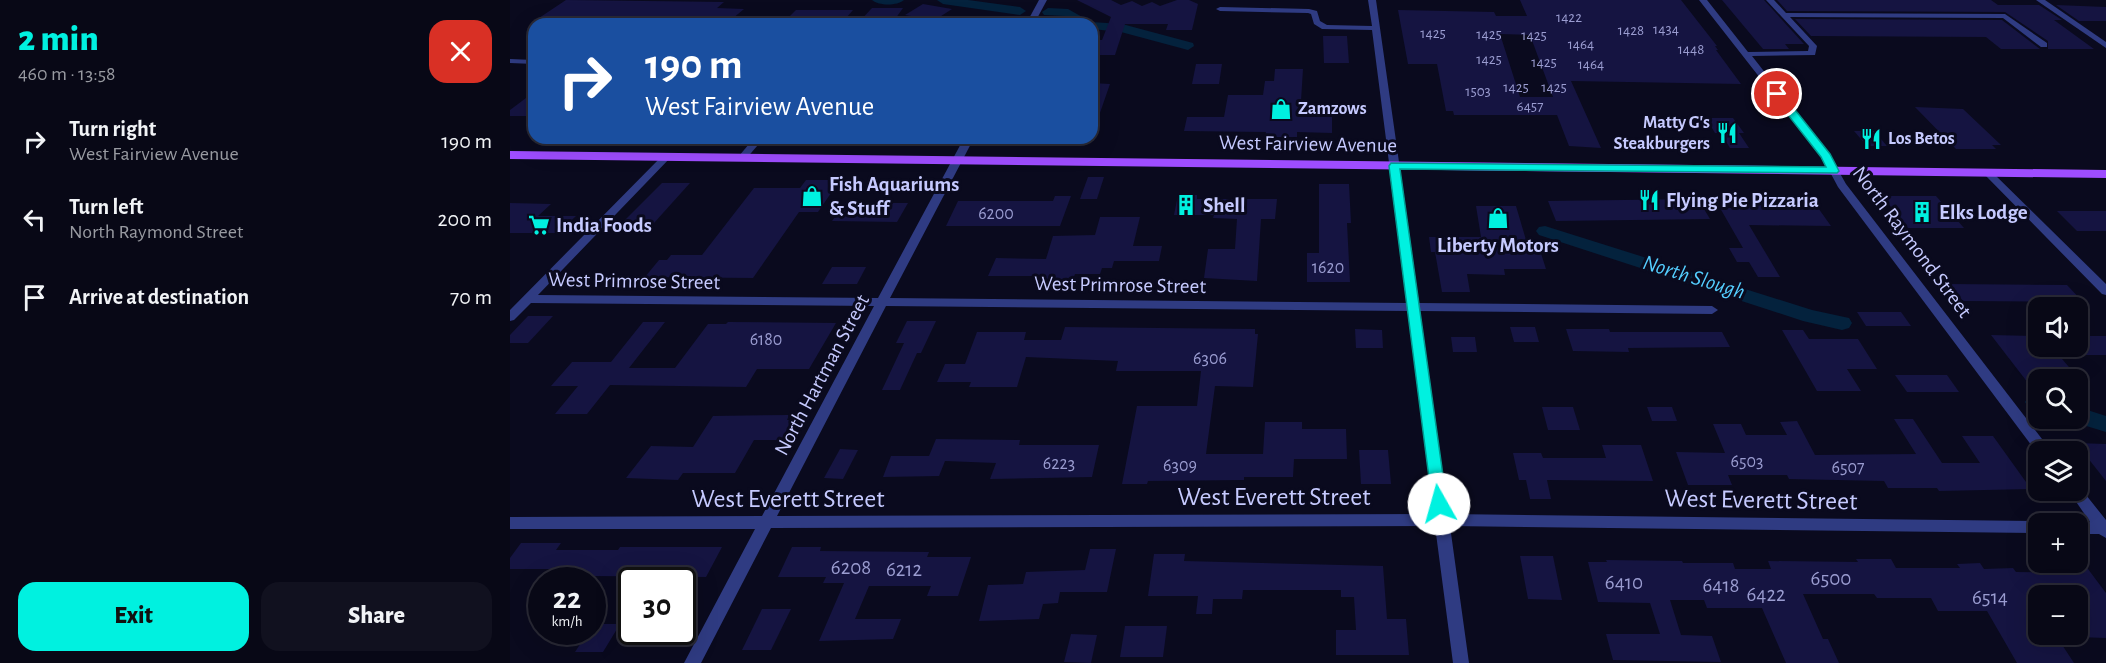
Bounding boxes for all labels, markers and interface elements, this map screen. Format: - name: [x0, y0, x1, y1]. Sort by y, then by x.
- house number: 1422: [1556, 10, 1582, 25]
- button: close: [429, 20, 492, 83]
- text: 2 min: [18, 21, 99, 57]
- house number: 1434: [1653, 22, 1679, 37]
- house number: 1428: [1618, 23, 1644, 38]
- house number: 1425: [1420, 26, 1446, 41]
- house number: 1425: [1476, 27, 1502, 42]
- house number: 1425: [1521, 28, 1547, 43]
- house number: 1464: [1568, 37, 1594, 52]
- icon: right: [546, 42, 624, 120]
- house number: 1448: [1678, 42, 1704, 57]
- text: 190 m: [645, 44, 743, 86]
- house number: 1425: [1476, 52, 1502, 67]
- house number: 1425: [1531, 55, 1557, 70]
- house number: 1464: [1578, 57, 1604, 72]
- text: 460 m · 13:58: [18, 64, 116, 84]
- pin: [1751, 68, 1802, 119]
- icon: arrive: [1760, 77, 1793, 110]
- house number: 1425: [1503, 80, 1529, 95]
- house number: 1425: [1541, 80, 1567, 95]
- house number: 1503: [1465, 84, 1491, 99]
- text: West Fairview Avenue: [645, 93, 874, 120]
- shop icon: Zamzows: [1269, 97, 1293, 121]
- house number: 6457: [1517, 99, 1543, 114]
- place label: Zamzows: [1298, 100, 1367, 118]
- place label: Matty G's Steakburgers: [1614, 114, 1710, 153]
- text: Turn right: [69, 118, 156, 140]
- restaurant icon: Matty G's Steakburgers: [1715, 121, 1739, 145]
- icon: right: [18, 125, 51, 158]
- restaurant icon: Los Betos: [1859, 127, 1883, 151]
- text: 190 m: [441, 130, 492, 152]
- place label: Los Betos: [1888, 130, 1955, 148]
- street label: West Fairview Avenue: [1219, 132, 1397, 156]
- text: West Fairview Avenue: [69, 144, 239, 164]
- street label: North Raymond Street: [1849, 163, 1976, 322]
- place label: Fish Aquariums & Stuff: [829, 174, 959, 219]
- shop icon: Fish Aquariums & Stuff: [800, 184, 824, 208]
- restaurant icon: Flying Pie Pizzaria: [1637, 188, 1661, 212]
- place label: Flying Pie Pizzaria: [1666, 190, 1819, 211]
- building icon: Shell: [1174, 193, 1198, 217]
- place label: Shell: [1203, 195, 1245, 216]
- text: Turn left: [69, 196, 143, 218]
- building icon: Elks Lodge: [1910, 200, 1934, 224]
- place label: Elks Lodge: [1939, 202, 2028, 223]
- icon: left: [18, 203, 51, 236]
- house number: 6200: [978, 205, 1014, 223]
- shop icon: Liberty Motors: [1486, 206, 1510, 230]
- text: 200 m: [438, 208, 492, 230]
- supermarket icon: India Foods: [527, 213, 551, 237]
- place label: India Foods: [556, 215, 652, 236]
- text: North Raymond Street: [69, 222, 243, 242]
- place label: Liberty Motors: [1437, 235, 1559, 256]
- water label: North Slough: [1640, 251, 1748, 303]
- house number: 1620: [1312, 259, 1344, 277]
- street label: West Primrose Street: [548, 269, 720, 293]
- street label: West Primrose Street: [1034, 273, 1206, 297]
- icon: arrive: [18, 281, 51, 314]
- text: Arrive at destination: [69, 286, 249, 308]
- text: 70 m: [450, 286, 492, 308]
- street label: North Hartman Street: [771, 291, 873, 459]
- map controls: [2028, 297, 2088, 645]
- button: sound: [2028, 297, 2088, 357]
- house number: 6180: [750, 331, 782, 349]
- house number: 6306: [1193, 350, 1227, 368]
- button: search: [2028, 369, 2088, 429]
- button: layers: [2028, 441, 2088, 501]
- house number: 6503: [1731, 453, 1763, 471]
- house number: 6223: [1043, 455, 1075, 473]
- house number: 6309: [1163, 457, 1197, 475]
- house number: 6507: [1832, 459, 1865, 477]
- position arrow: [1407, 472, 1471, 536]
- street label: West Everett Street: [1177, 484, 1371, 510]
- street label: West Everett Street: [1664, 485, 1858, 515]
- street label: West Everett Street: [691, 486, 885, 512]
- button: +: [2028, 513, 2088, 573]
- house number: 6208: [831, 557, 871, 578]
- house number: 6212: [886, 559, 922, 580]
- speed limit sign: 30: [618, 567, 696, 645]
- house number: 6500: [1811, 568, 1851, 589]
- house number: 6410: [1605, 572, 1643, 593]
- house number: 6418: [1702, 575, 1740, 596]
- button: Exit: [18, 582, 249, 651]
- button: Share: [261, 582, 492, 651]
- text: 22: [553, 584, 581, 614]
- house number: 6422: [1746, 584, 1786, 605]
- button: −: [2028, 585, 2088, 645]
- house number: 6514: [1972, 587, 2008, 608]
- text: km/h: [552, 614, 582, 629]

